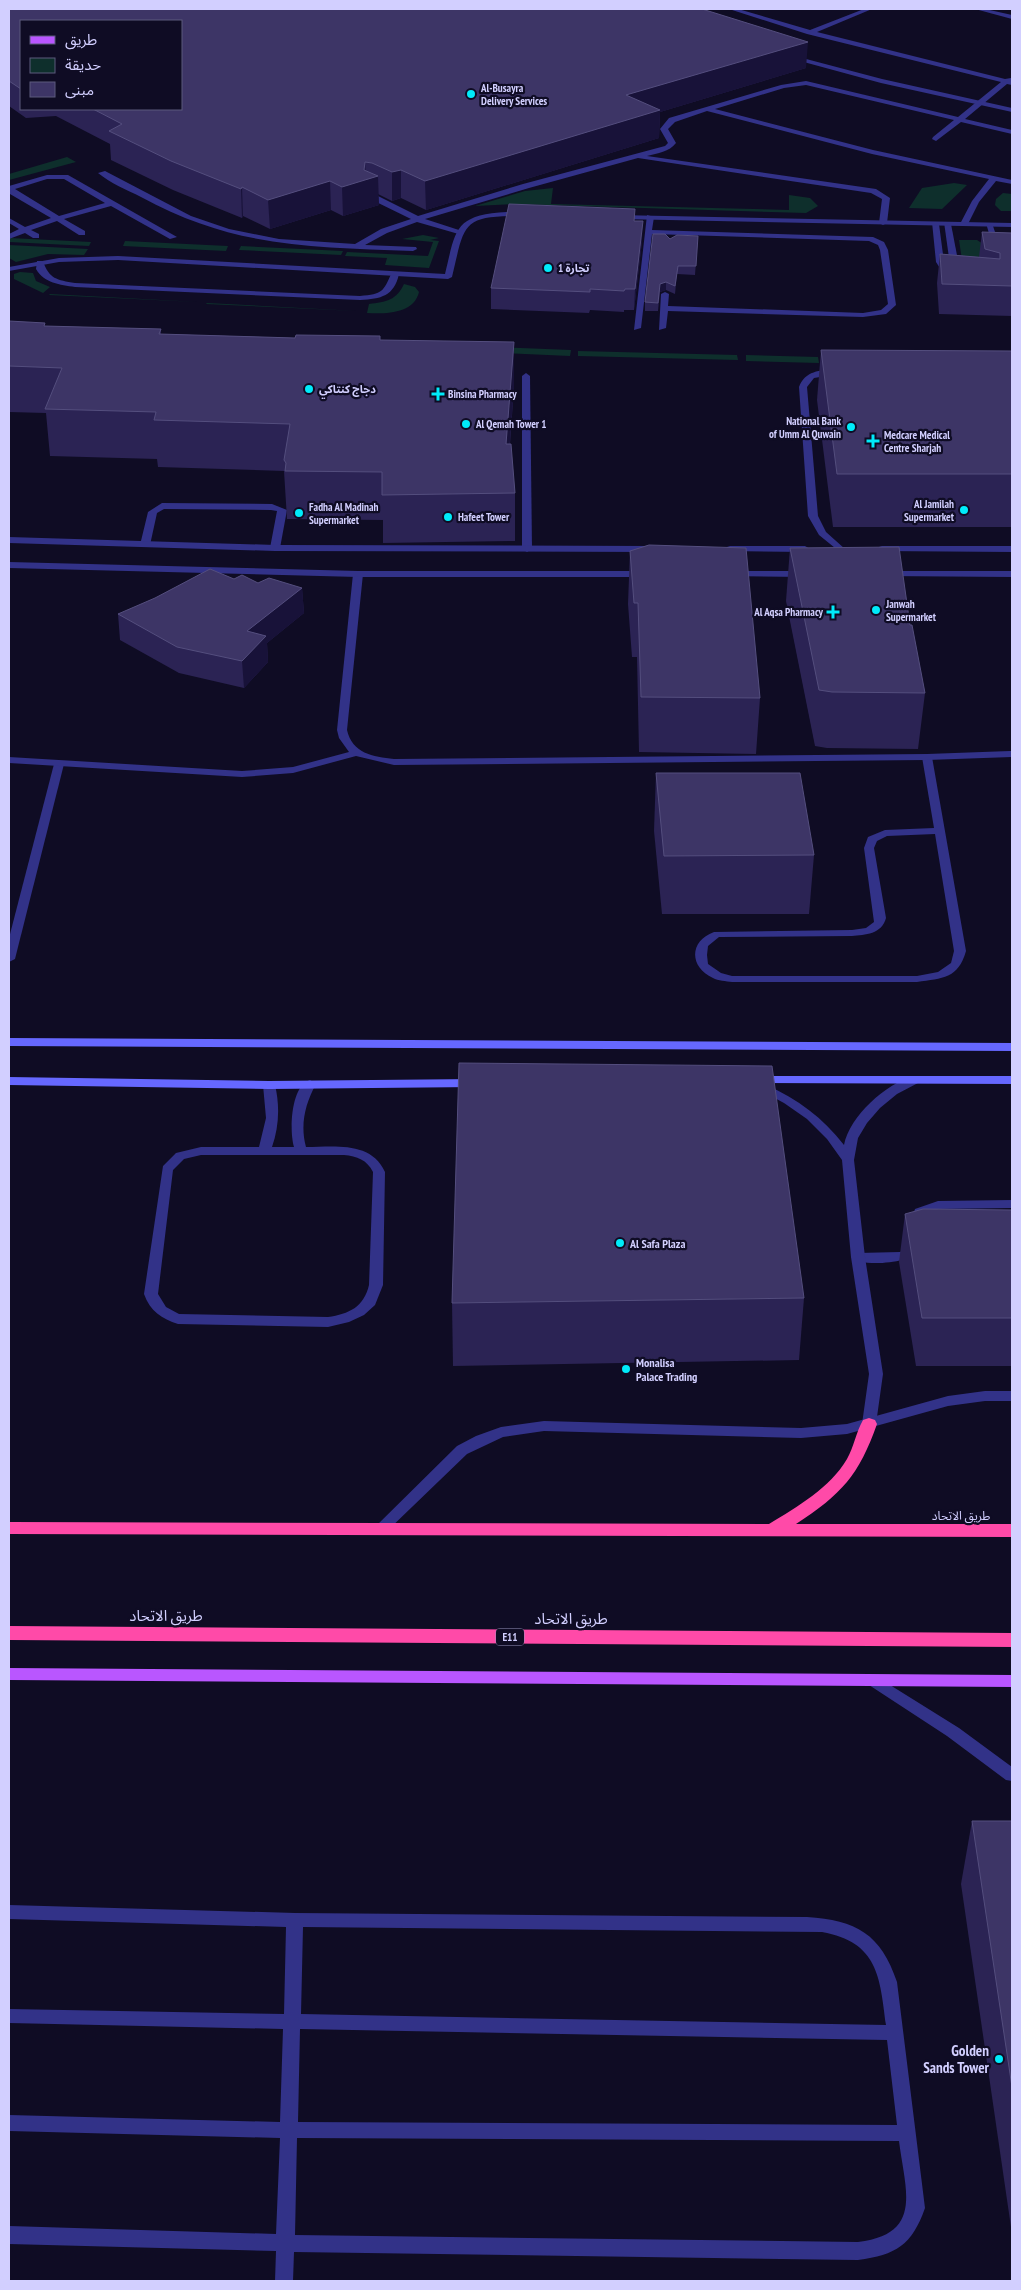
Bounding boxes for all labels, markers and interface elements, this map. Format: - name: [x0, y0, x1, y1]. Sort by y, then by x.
- legend: [20, 20, 182, 110]
- text: طريق: [65, 30, 97, 50]
- text: حديقة: [65, 55, 101, 74]
- text: مبنى: [65, 80, 94, 99]
- place label: Al-Busayra Delivery Services: [480, 81, 547, 108]
- marker: Al-Busayra Delivery Services: [465, 88, 477, 100]
- place label: تجارة 1: [558, 261, 589, 275]
- marker: تجارة 1: [542, 262, 554, 274]
- place label: دجاج كنتاكي: [319, 382, 376, 399]
- marker: دجاج كنتاكي: [303, 383, 315, 395]
- place label: Binsina Pharmacy: [448, 387, 517, 401]
- marker: Binsina Pharmacy: [432, 388, 444, 400]
- place label: National Bank of Umm Al Quwain: [769, 414, 841, 441]
- place label: Al Qemah Tower 1: [475, 417, 547, 431]
- marker: Al Qemah Tower 1: [460, 418, 472, 430]
- marker: National Bank of Umm Al Quwain: [845, 421, 857, 433]
- place label: Medcare Medical Centre Sharjah: [884, 428, 950, 455]
- marker: Medcare Medical Centre Sharjah: [866, 434, 880, 448]
- place label: Al Jamilah Supermarket: [904, 497, 955, 524]
- place label: Fadha Al Madinah Supermarket: [309, 500, 379, 527]
- marker: Al Jamilah Supermarket: [958, 504, 970, 516]
- marker: Fadha Al Madinah Supermarket: [293, 507, 305, 519]
- place label: Hafeet Tower: [458, 510, 510, 524]
- marker: Hafeet Tower: [442, 511, 454, 523]
- place label: Janwah Supermarket: [885, 597, 937, 624]
- marker: Janwah Supermarket: [870, 604, 882, 616]
- place label: Al Aqsa Pharmacy: [753, 605, 824, 619]
- marker: Al Aqsa Pharmacy: [827, 606, 839, 618]
- place label: Al Safa Plaza: [629, 1236, 685, 1251]
- marker: Al Safa Plaza: [614, 1237, 626, 1249]
- place label: Monalisa Palace Trading: [636, 1355, 697, 1384]
- marker: Monalisa Palace Trading: [620, 1363, 632, 1375]
- street label: طريق الاتحاد: [932, 1508, 990, 1524]
- street label: طريق الاتحاد: [129, 1606, 203, 1626]
- street label: طريق الاتحاد: [534, 1609, 608, 1629]
- road number: E11: [496, 1628, 524, 1645]
- place label: Golden Sands Tower: [923, 2041, 990, 2077]
- marker: Golden Sands Tower: [993, 2053, 1005, 2065]

